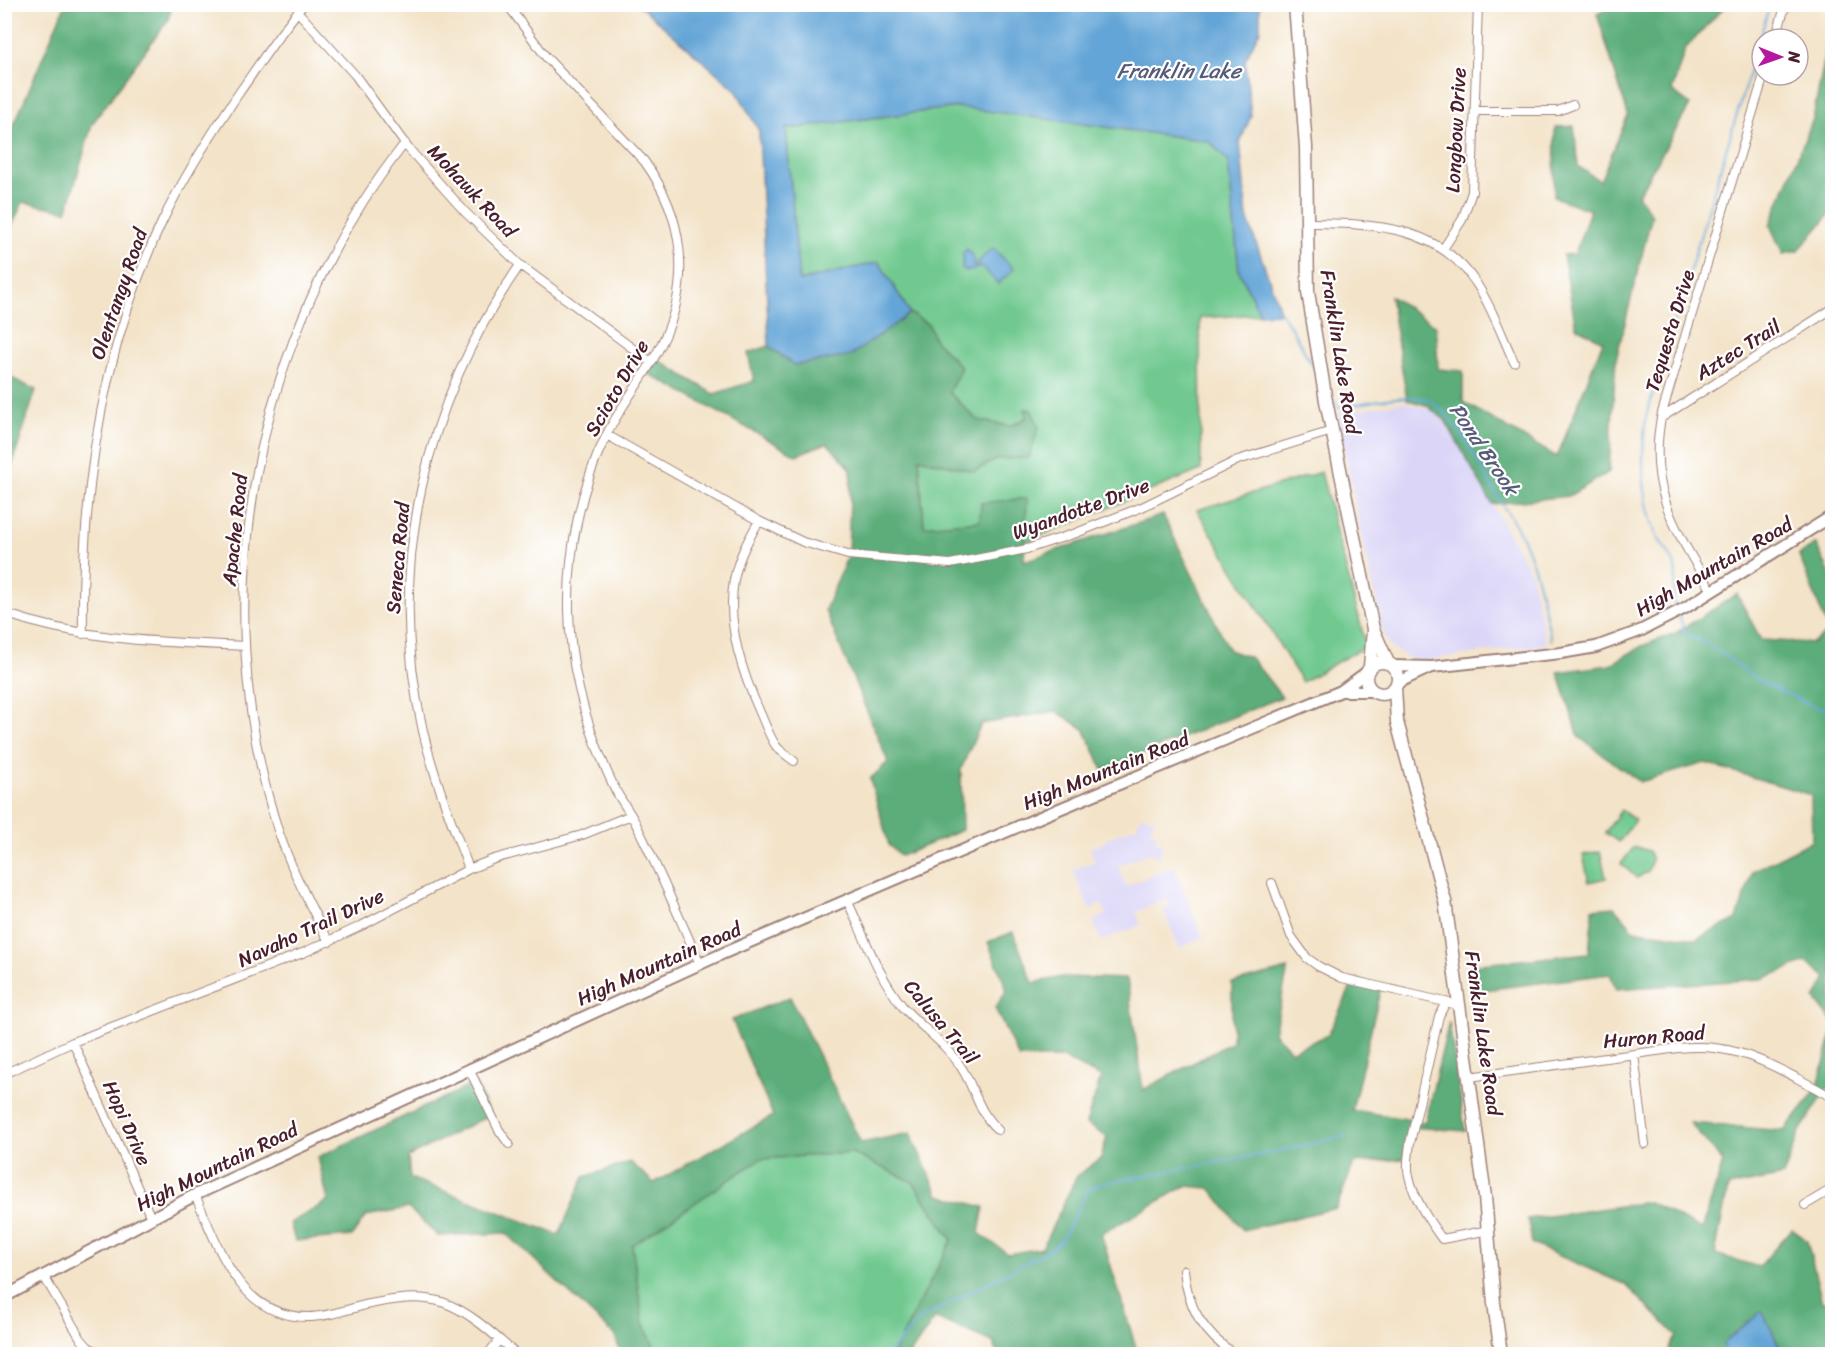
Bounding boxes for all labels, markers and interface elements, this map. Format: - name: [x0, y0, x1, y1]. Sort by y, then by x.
- north arrow: [1750, 27, 1810, 87]
- text: N: [1780, 50, 1809, 64]
- water label: Franklin Lake: [1117, 52, 1243, 90]
- street label: Longbow Drive: [1435, 66, 1477, 194]
- street label: Mohawk Road: [419, 135, 526, 248]
- street label: Olentangy Road: [80, 222, 158, 364]
- street label: Tequesta Drive: [1635, 265, 1705, 397]
- street label: Franklin Lake Road: [1310, 267, 1370, 438]
- street label: Aztec Trail: [1687, 309, 1789, 391]
- street label: Scioto Drive: [575, 333, 659, 443]
- water label: Pond Brook: [1439, 395, 1531, 506]
- street label: Wyandotte Drive: [1007, 468, 1155, 550]
- street label: Apache Road: [212, 471, 258, 589]
- street label: Seneca Road: [376, 499, 420, 615]
- street label: High Mountain Road: [1629, 507, 1801, 626]
- street label: High Mountain Road: [1017, 721, 1196, 820]
- street label: Navaho Trail Drive: [232, 879, 390, 977]
- street label: High Mountain Road: [571, 911, 748, 1016]
- street label: Franklin Lake Road: [1454, 948, 1512, 1119]
- street label: Calusa Trail: [895, 971, 988, 1074]
- street label: Huron Road: [1602, 1015, 1708, 1059]
- street label: Hopi Drive: [93, 1074, 161, 1172]
- street label: High Mountain Road: [130, 1112, 306, 1222]

